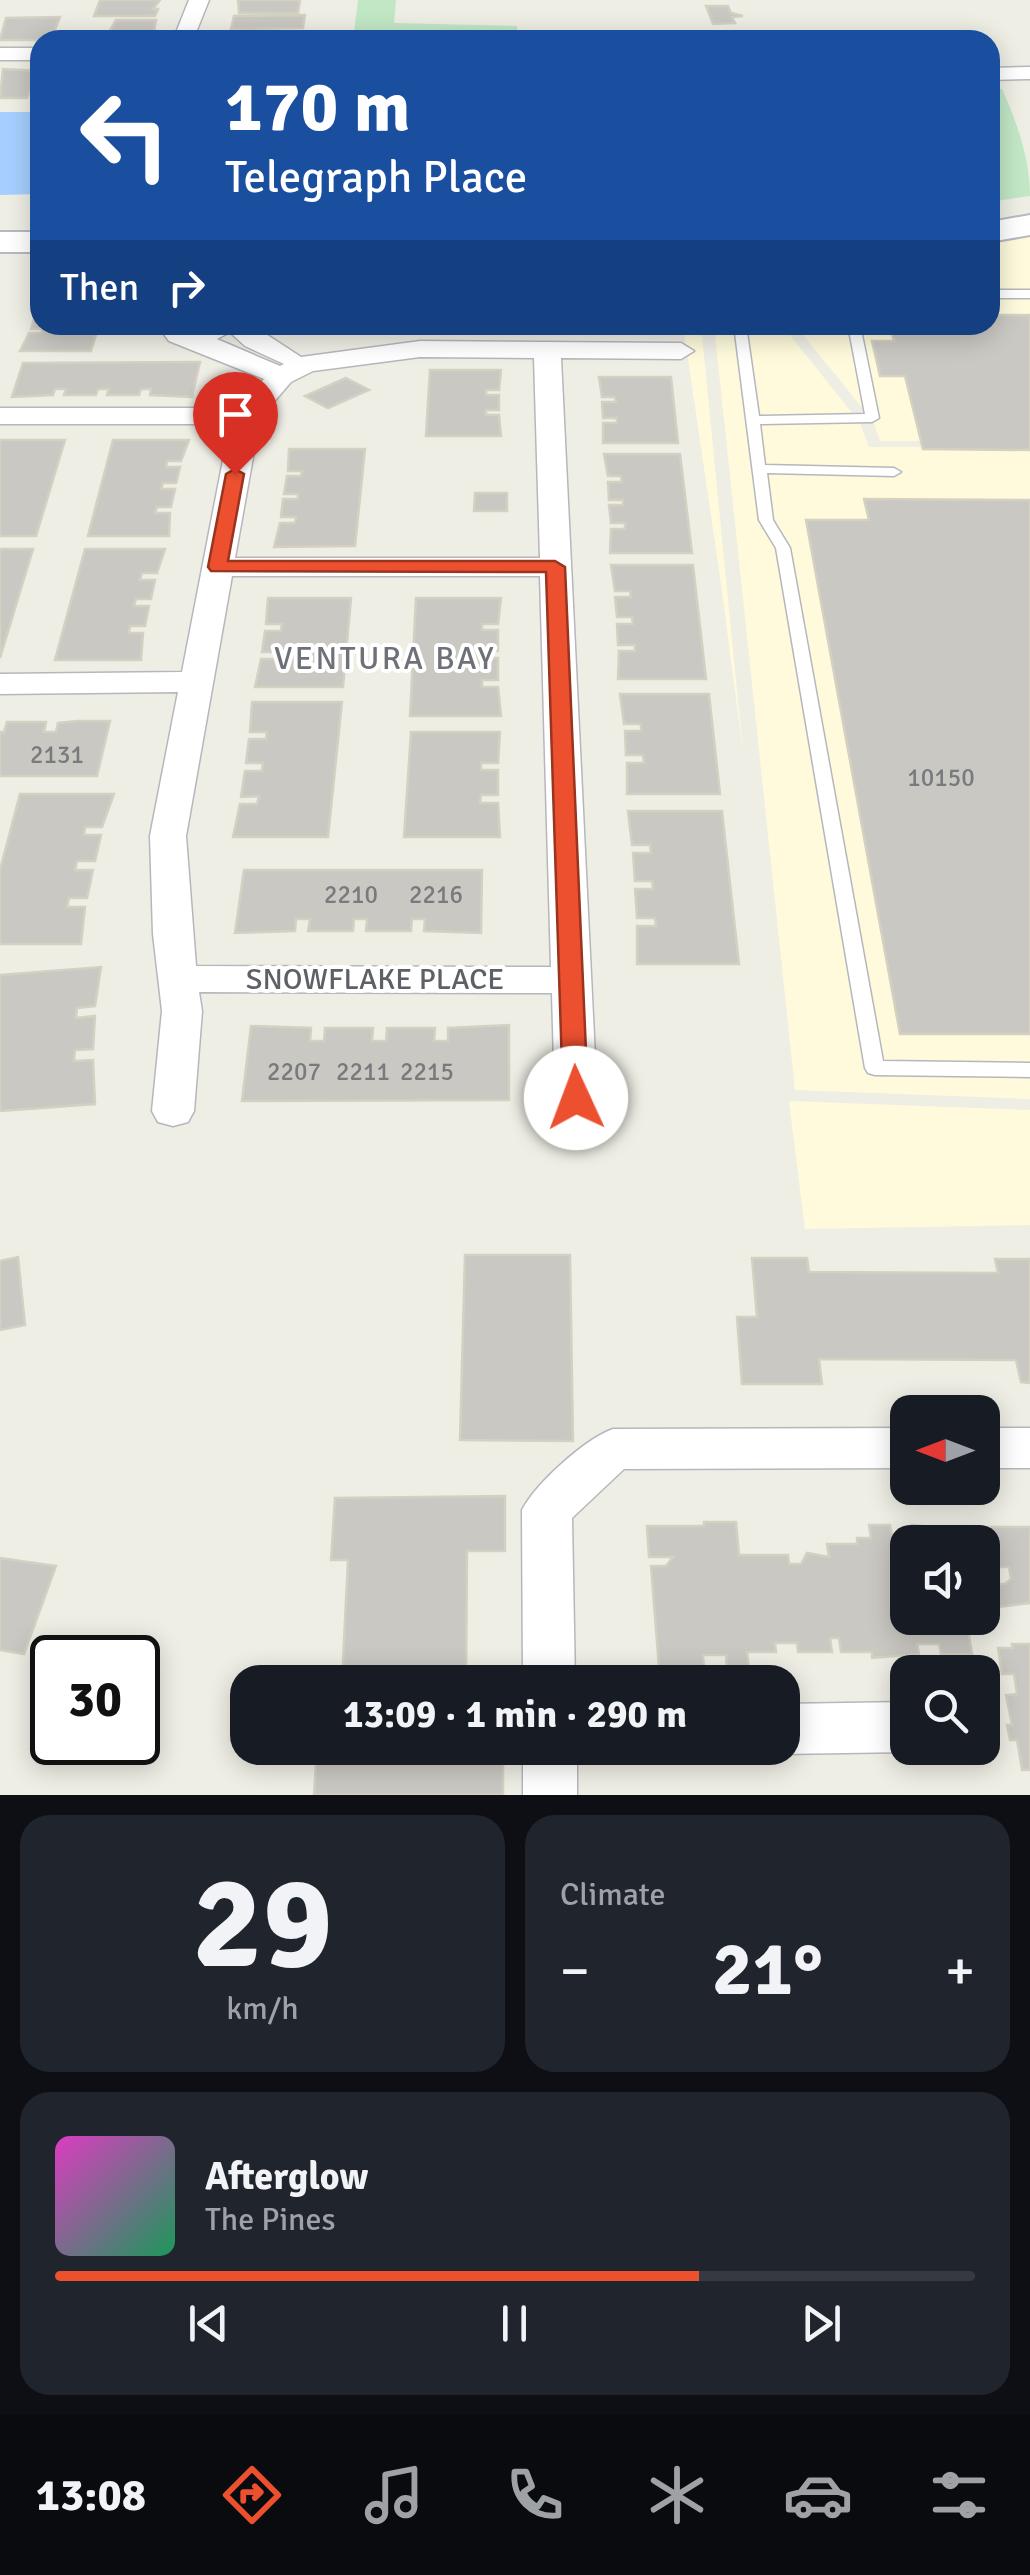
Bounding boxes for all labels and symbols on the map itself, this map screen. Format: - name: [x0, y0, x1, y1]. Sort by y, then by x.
- pin: [193, 372, 278, 475]
- district label: VENTURA BAY: [274, 639, 496, 678]
- house number: 2131: [30, 739, 84, 770]
- house number: 10150: [907, 762, 975, 793]
- house number: 2210: [324, 879, 378, 910]
- house number: 2216: [409, 879, 463, 910]
- street label: SNOWFLAKE PLACE: [246, 961, 504, 998]
- position arrow: [524, 1046, 628, 1150]
- house number: 2207: [267, 1056, 321, 1087]
- house number: 2211: [336, 1056, 390, 1087]
- house number: 2215: [400, 1056, 454, 1087]
- north arrow: [890, 1395, 1000, 1505]
- speed limit sign: 30: [30, 1635, 160, 1765]

